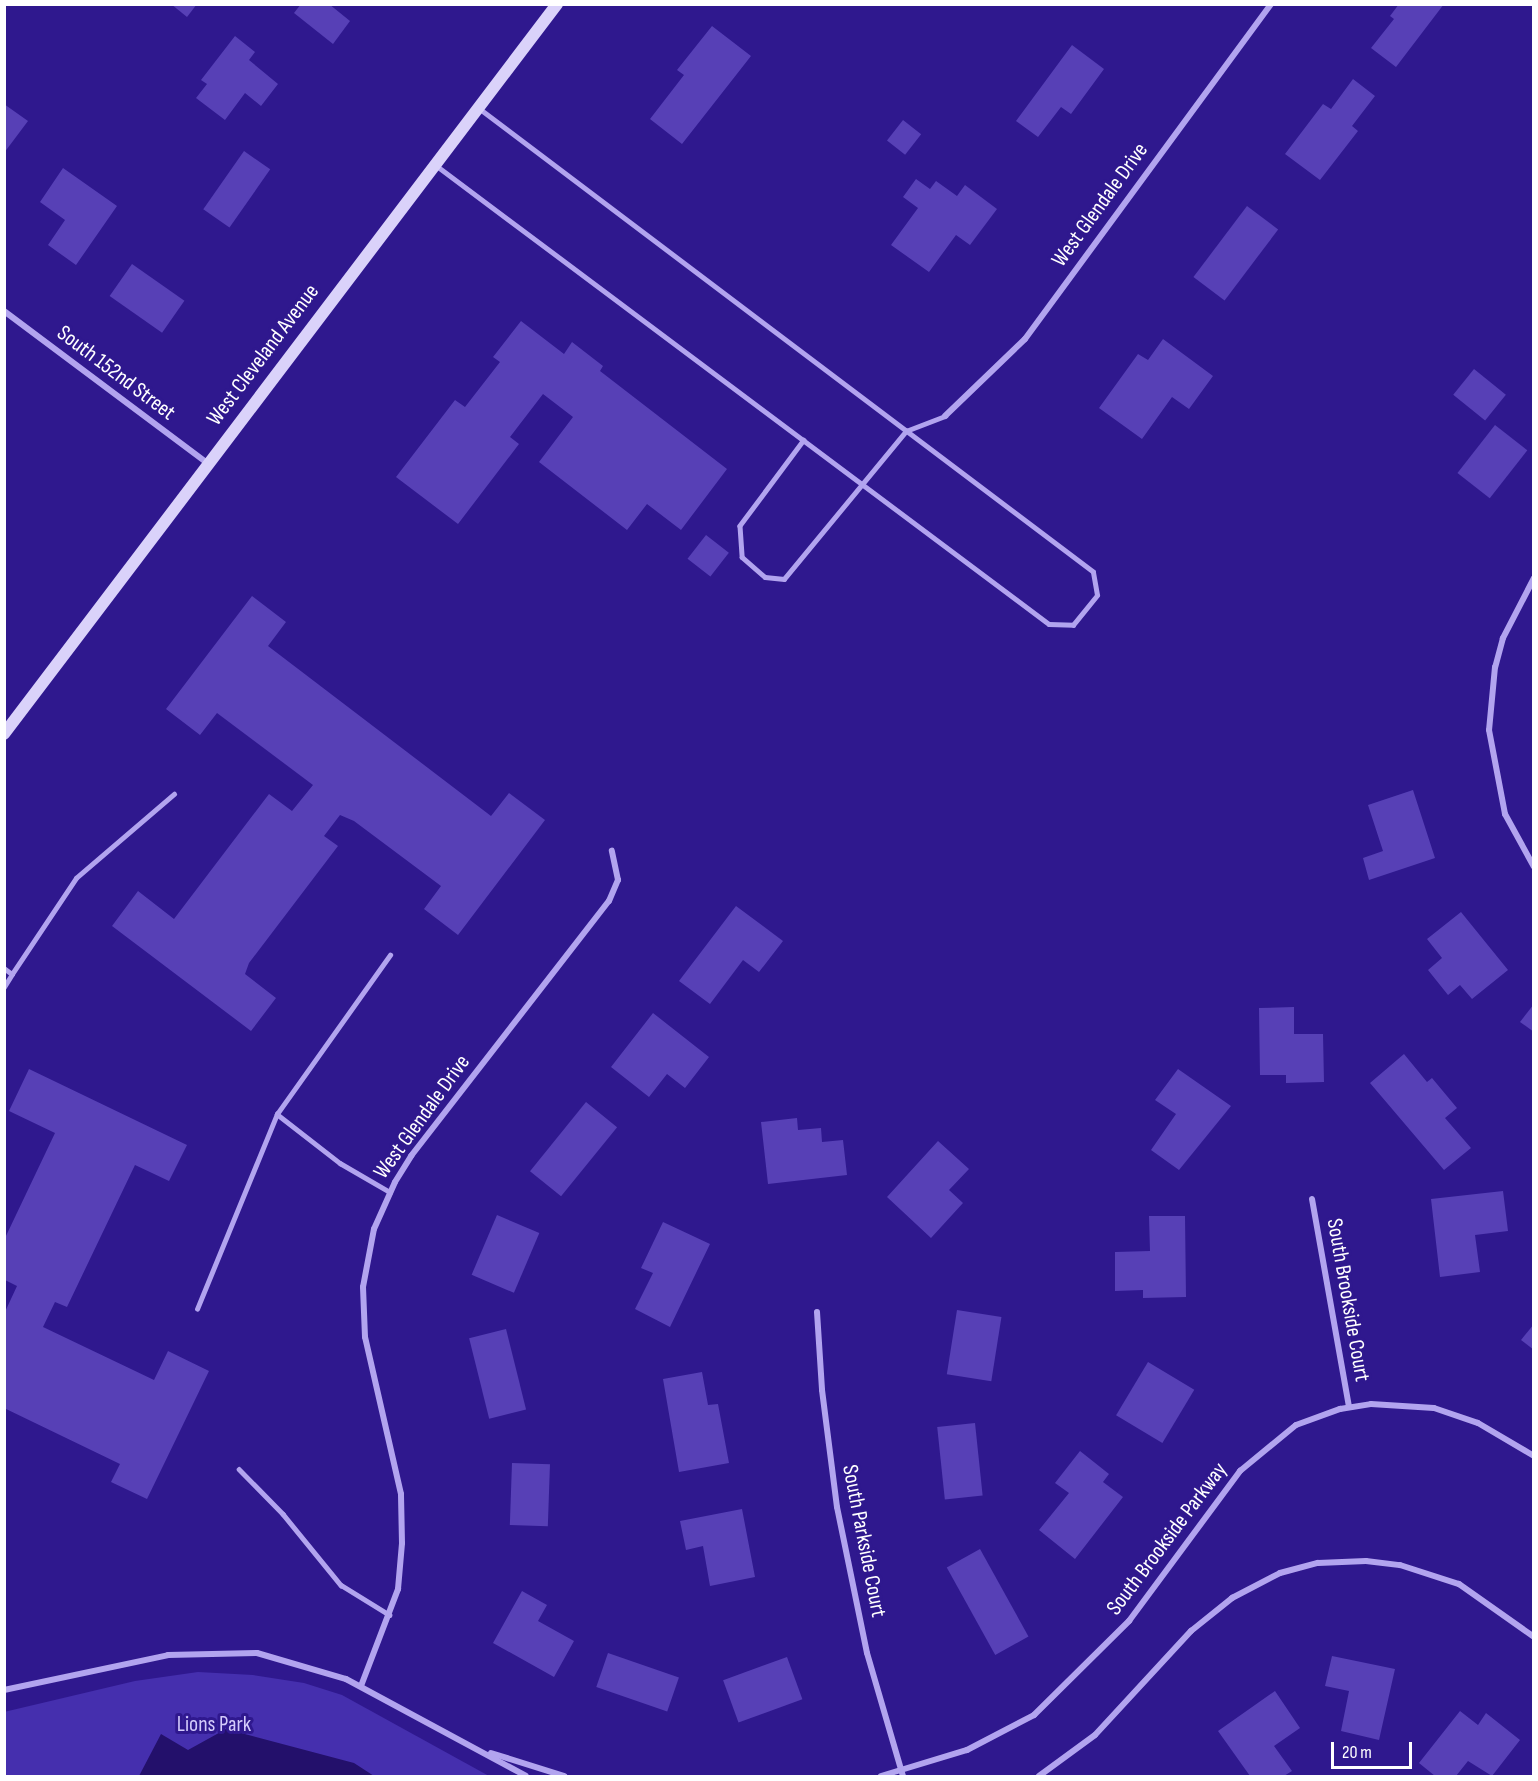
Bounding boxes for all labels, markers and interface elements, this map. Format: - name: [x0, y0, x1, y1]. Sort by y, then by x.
- street label: West Glendale Drive: [1046, 138, 1154, 272]
- street label: West Cleveland Avenue: [201, 279, 325, 431]
- street label: South 152nd Street: [52, 320, 180, 426]
- street label: West Glendale Drive: [368, 1050, 476, 1184]
- street label: South Brookside Court: [1321, 1216, 1375, 1384]
- street label: South Brookside Parkway: [1101, 1458, 1233, 1620]
- street label: South Parkside Court: [836, 1462, 892, 1620]
- park label: Lions Park: [177, 1712, 251, 1738]
- scale bar: [1334, 1730, 1415, 1768]
- text: 20 m: [1342, 1742, 1372, 1763]

